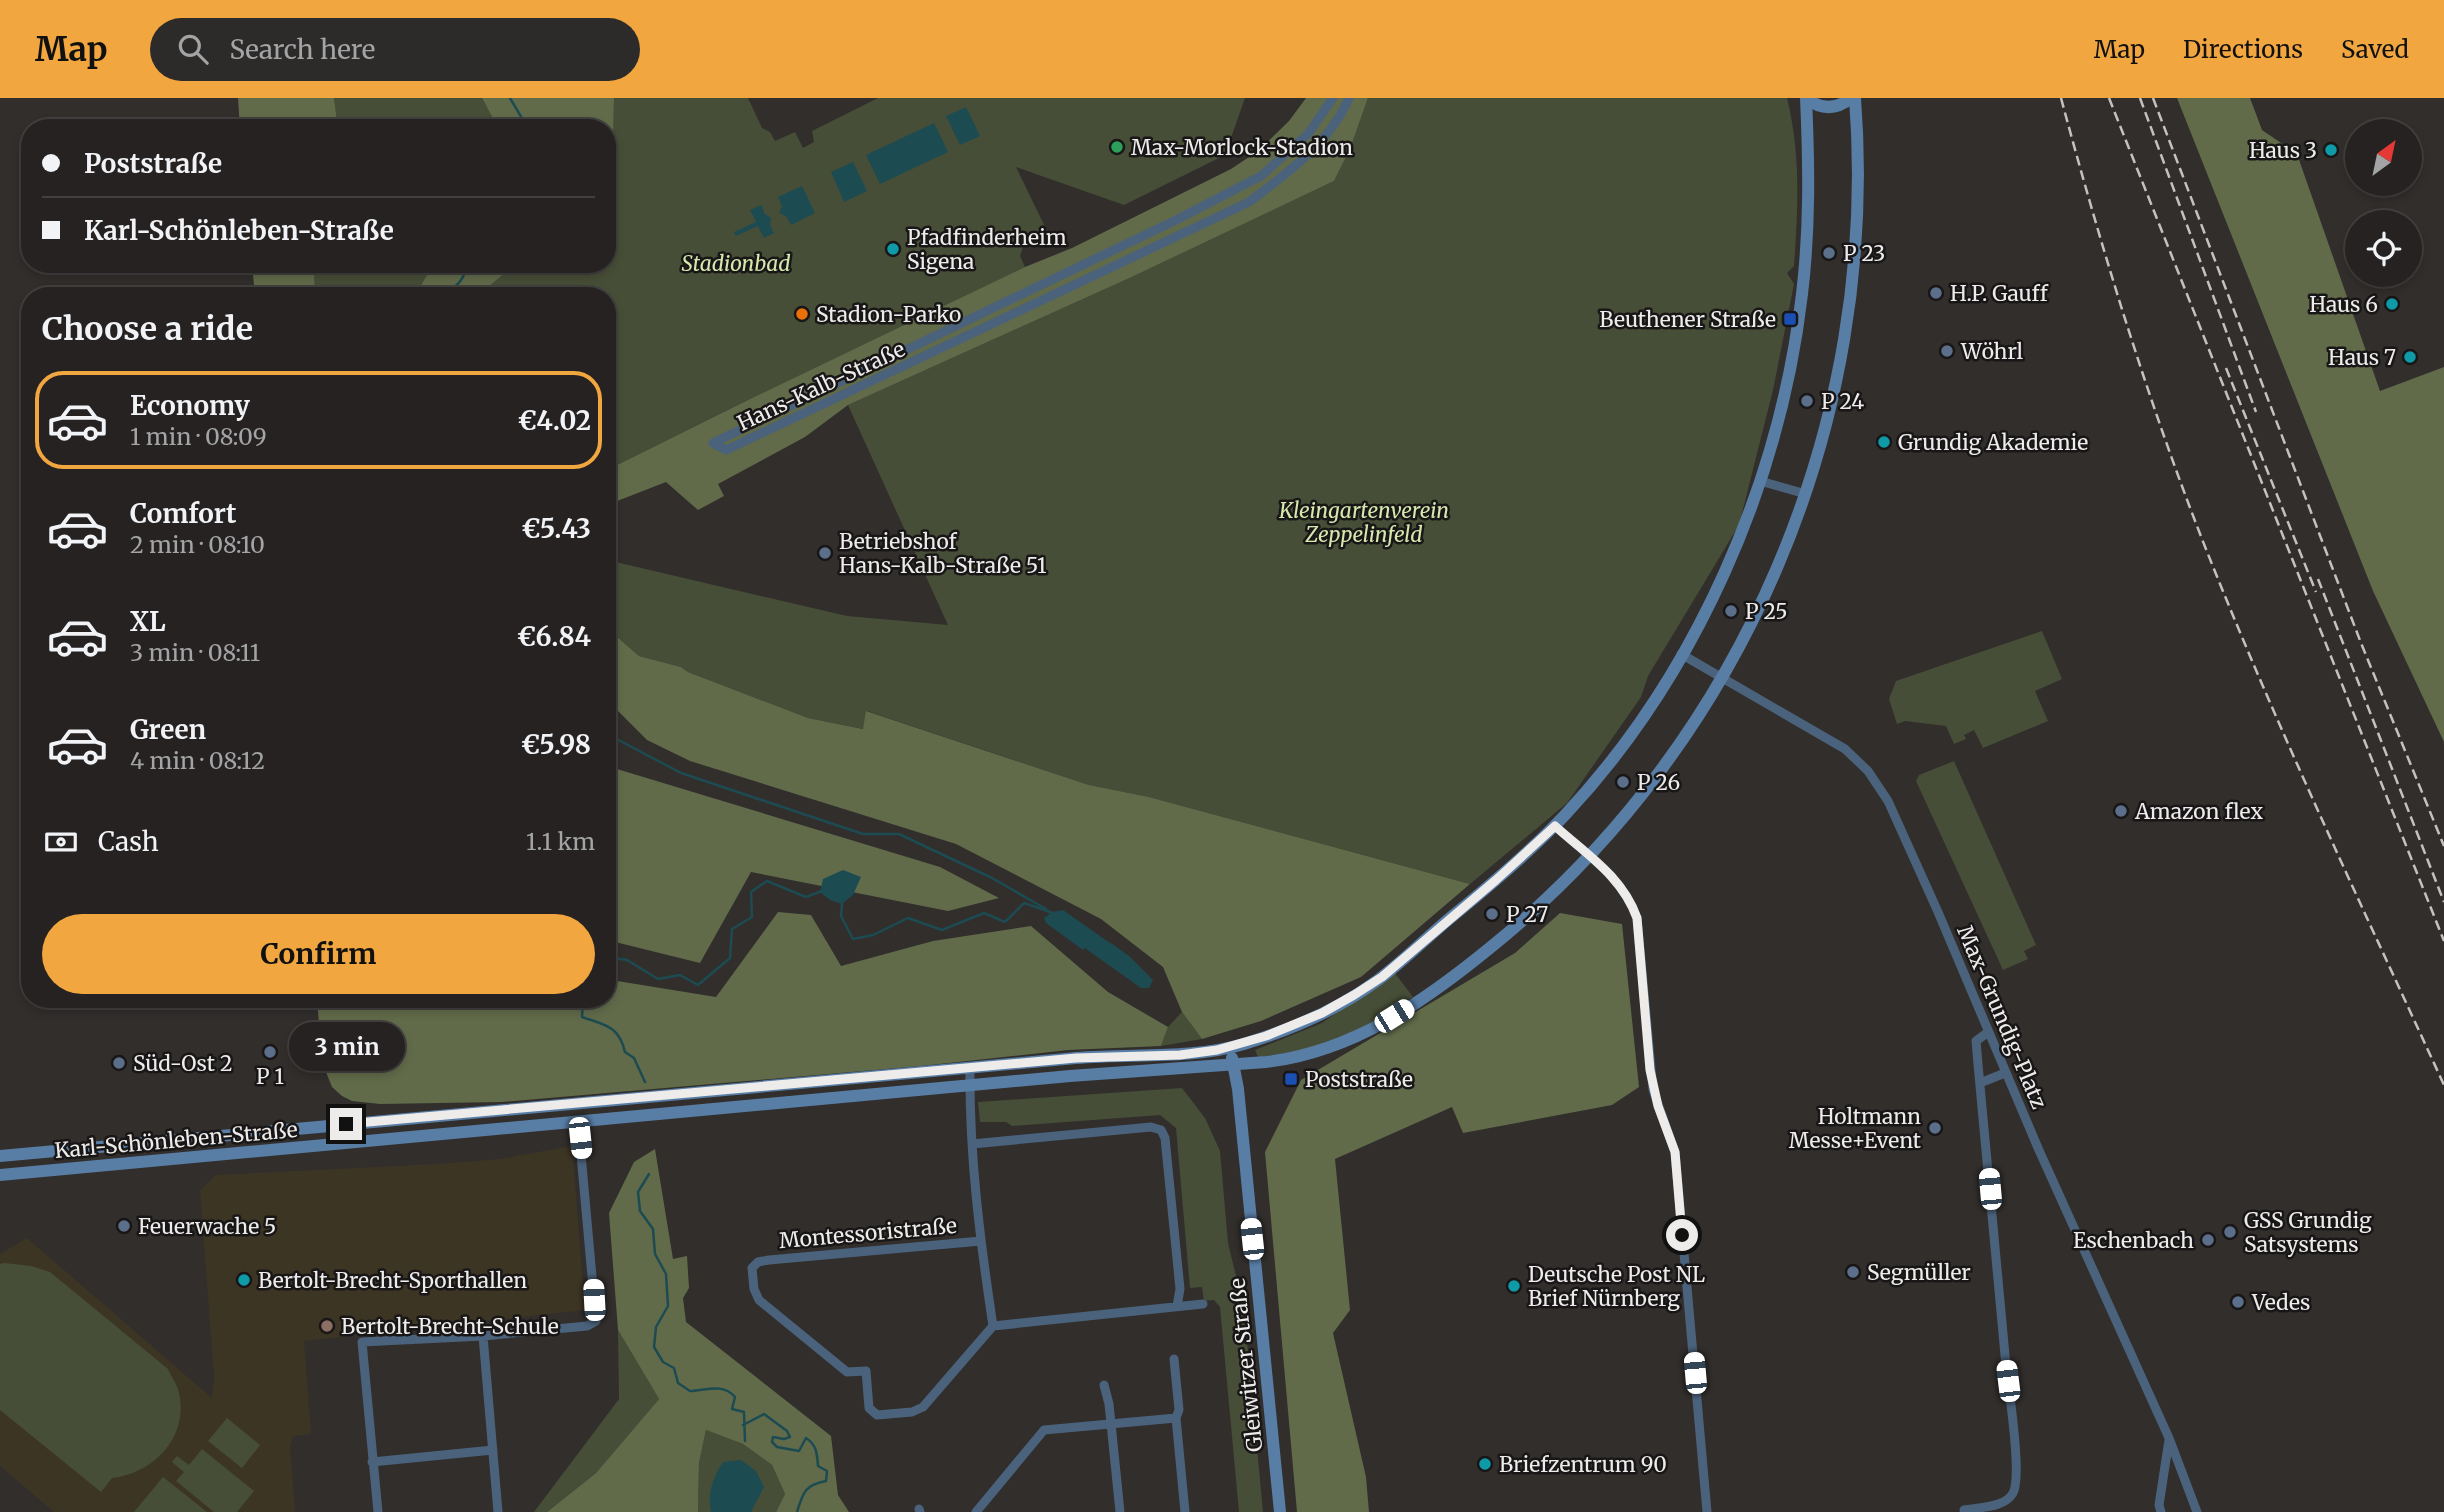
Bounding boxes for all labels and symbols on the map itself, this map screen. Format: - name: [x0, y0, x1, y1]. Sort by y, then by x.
- north arrow: [2345, 119, 2422, 196]
- place label: Max-Morlock-Stadion: [1131, 134, 1353, 161]
- place label: Haus 3: [2249, 137, 2317, 164]
- marker: Max-Morlock-Stadion: [1109, 139, 1125, 155]
- marker: Haus 3: [2323, 142, 2339, 158]
- place label: Pfadfinderheim Sigena: [907, 224, 1067, 275]
- place label: P 23: [1843, 240, 1885, 267]
- marker: Pfadfinderheim Sigena: [885, 241, 901, 257]
- marker: P 23: [1821, 245, 1837, 261]
- park label: Stadionbad: [682, 250, 790, 277]
- place label: H.P. Gauff: [1950, 280, 2049, 307]
- marker: H.P. Gauff: [1928, 285, 1944, 301]
- place label: Haus 6: [2309, 291, 2378, 318]
- marker: Haus 6: [2384, 296, 2400, 312]
- place label: Stadion-Parko: [816, 301, 961, 328]
- marker: Stadion-Parko: [794, 306, 810, 322]
- place label: Beuthener Straße: [1599, 306, 1776, 333]
- marker: Beuthener Straße: [1782, 311, 1798, 327]
- street label: Hans-Kalb-Straße: [733, 335, 909, 437]
- place label: Wöhrl: [1960, 338, 2023, 365]
- marker: Wöhrl: [1939, 343, 1955, 359]
- place label: Haus 7: [2328, 344, 2396, 371]
- marker: Haus 7: [2402, 349, 2418, 365]
- place label: P 24: [1821, 388, 1864, 415]
- marker: P 24: [1799, 393, 1815, 409]
- place label: Grundig Akademie: [1898, 429, 2088, 456]
- marker: Grundig Akademie: [1876, 434, 1892, 450]
- park label: Kleingartenverein Zeppelinfeld: [1278, 497, 1449, 548]
- place label: Betriebshof Hans-Kalb-Straße 51: [839, 528, 1047, 579]
- marker: Betriebshof Hans-Kalb-Straße 51: [817, 545, 833, 561]
- place label: P 25: [1745, 598, 1787, 625]
- marker: P 25: [1723, 603, 1739, 619]
- place label: P 26: [1637, 769, 1680, 796]
- marker: P 26: [1615, 774, 1631, 790]
- place label: Amazon flex: [2134, 798, 2263, 825]
- marker: Amazon flex: [2113, 803, 2129, 819]
- place label: P 27: [1506, 901, 1548, 928]
- marker: P 27: [1484, 906, 1500, 922]
- street label: Max-Grundig-Platz: [1951, 921, 2053, 1113]
- car: [1371, 996, 1418, 1036]
- callout: 3 min: [288, 1023, 404, 1072]
- marker: P 1: [262, 1044, 278, 1060]
- place label: Süd-Ost 2: [133, 1050, 233, 1077]
- marker: Süd-Ost 2: [111, 1055, 127, 1071]
- place label: P 1: [256, 1063, 284, 1090]
- place label: Poststraße: [1305, 1066, 1413, 1093]
- marker: Poststraße: [1283, 1071, 1299, 1087]
- place label: Holtmann Messe+Event: [1789, 1103, 1921, 1154]
- route end: [330, 1108, 362, 1140]
- street label: Karl-Schönleben-Straße: [53, 1116, 299, 1164]
- car: [568, 1116, 593, 1160]
- marker: Holtmann Messe+Event: [1927, 1120, 1943, 1136]
- car: [1978, 1167, 2003, 1211]
- place label: GSS Grundig Satsystems: [2244, 1207, 2372, 1258]
- street label: Montessoristraße: [778, 1212, 958, 1254]
- place label: Feuerwache 5: [138, 1213, 276, 1240]
- car: [1240, 1217, 1265, 1261]
- marker: Feuerwache 5: [116, 1218, 132, 1234]
- route start: [1666, 1219, 1698, 1251]
- marker: GSS Grundig Satsystems: [2222, 1224, 2238, 1240]
- place label: Eschenbach: [2073, 1227, 2194, 1254]
- marker: Eschenbach: [2200, 1232, 2216, 1248]
- place label: Segmüller: [1867, 1259, 1971, 1286]
- place label: Deutsche Post NL Brief Nürnberg: [1528, 1261, 1705, 1312]
- marker: Segmüller: [1845, 1264, 1861, 1280]
- place label: Bertolt-Brecht-Sporthallen: [258, 1267, 527, 1294]
- marker: Bertolt-Brecht-Sporthallen: [236, 1272, 252, 1288]
- street label: Gleiwitzer Straße: [1223, 1277, 1269, 1453]
- car: [583, 1278, 606, 1322]
- marker: Deutsche Post NL Brief Nürnberg: [1506, 1278, 1522, 1294]
- place label: Vedes: [2251, 1289, 2310, 1316]
- marker: Vedes: [2230, 1294, 2246, 1310]
- place label: Bertolt-Brecht-Schule: [341, 1313, 559, 1340]
- marker: Bertolt-Brecht-Schule: [319, 1318, 335, 1334]
- car: [1683, 1351, 1708, 1395]
- car: [1996, 1359, 2021, 1403]
- place label: Briefzentrum 90: [1499, 1451, 1667, 1478]
- marker: Briefzentrum 90: [1477, 1456, 1493, 1472]

